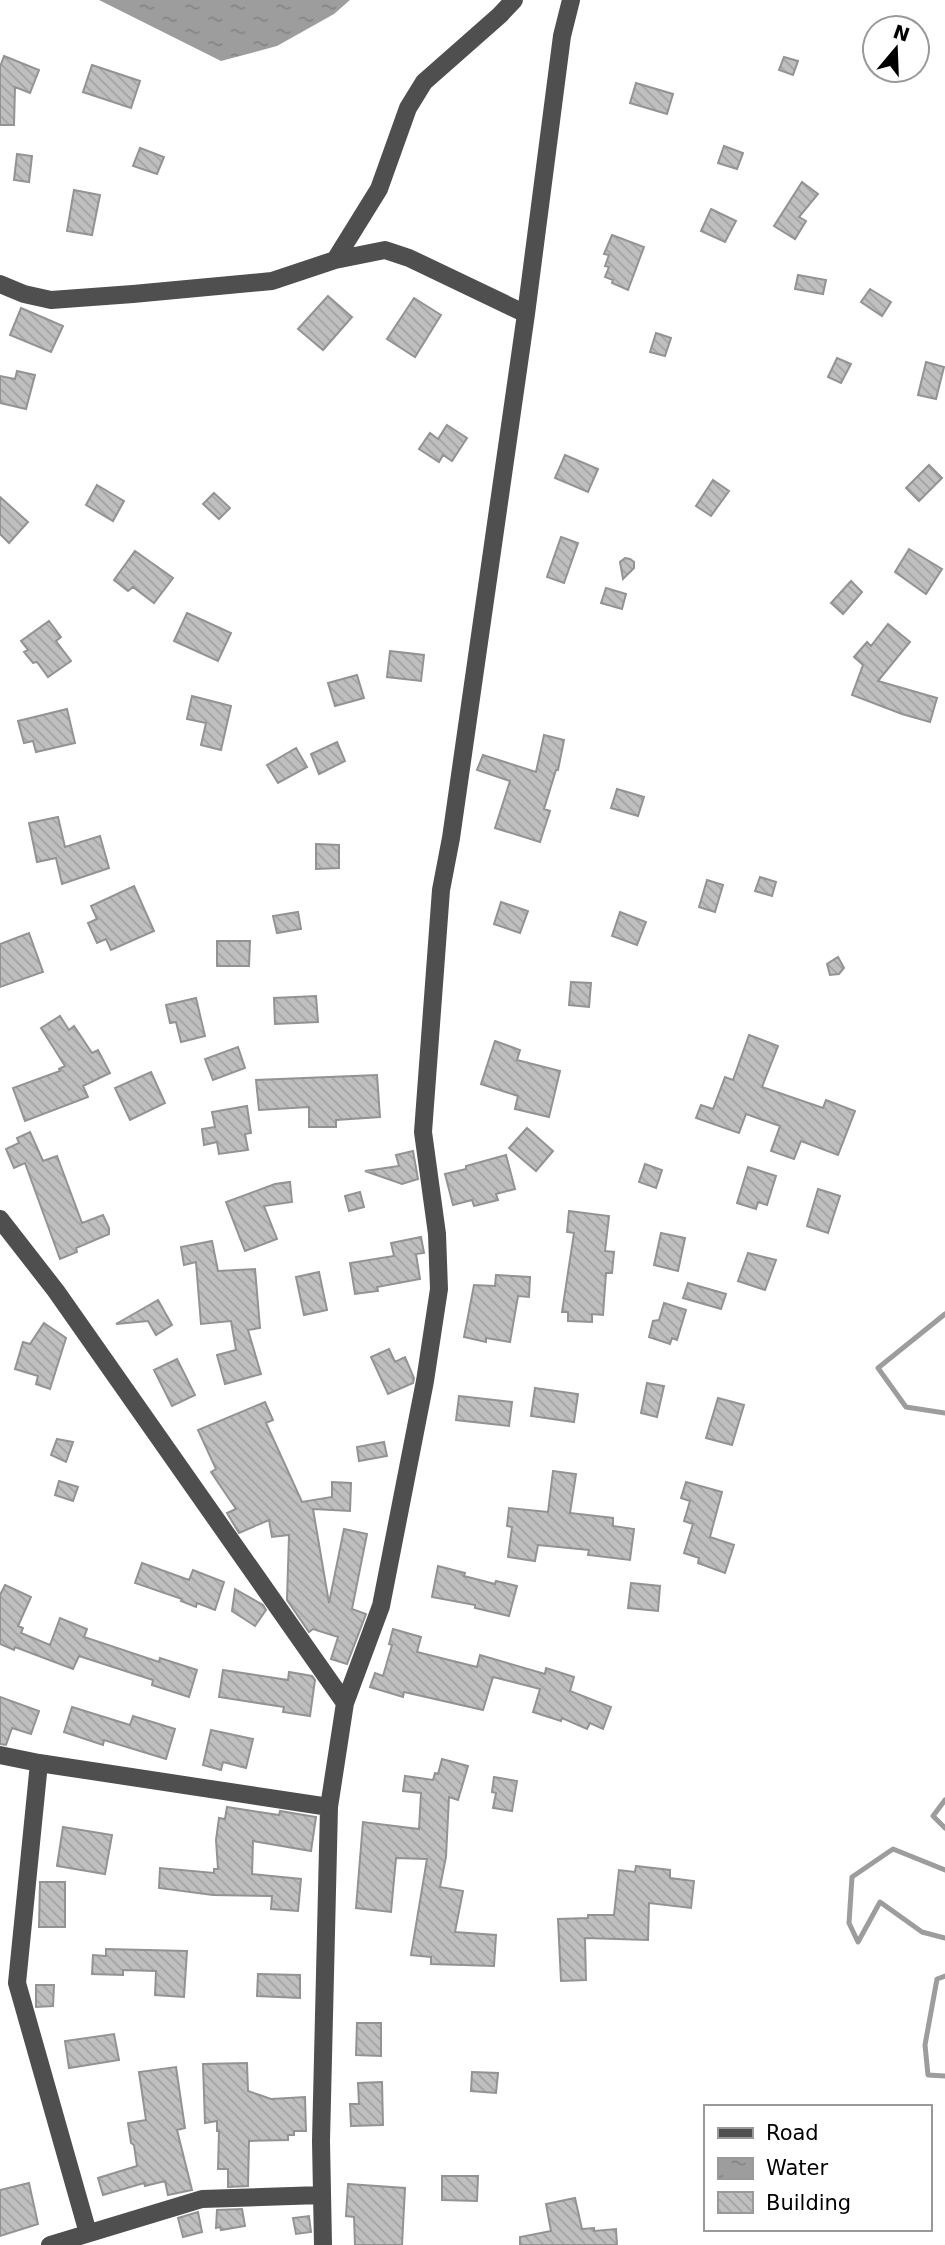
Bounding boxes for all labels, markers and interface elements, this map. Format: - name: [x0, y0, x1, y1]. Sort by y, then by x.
- north arrow: [861, 14, 931, 84]
- text: N: [890, 20, 913, 46]
- legend: [704, 2105, 931, 2231]
- text: Road: [766, 2121, 819, 2145]
- text: Water: [766, 2156, 828, 2180]
- text: Building: [766, 2191, 851, 2215]

